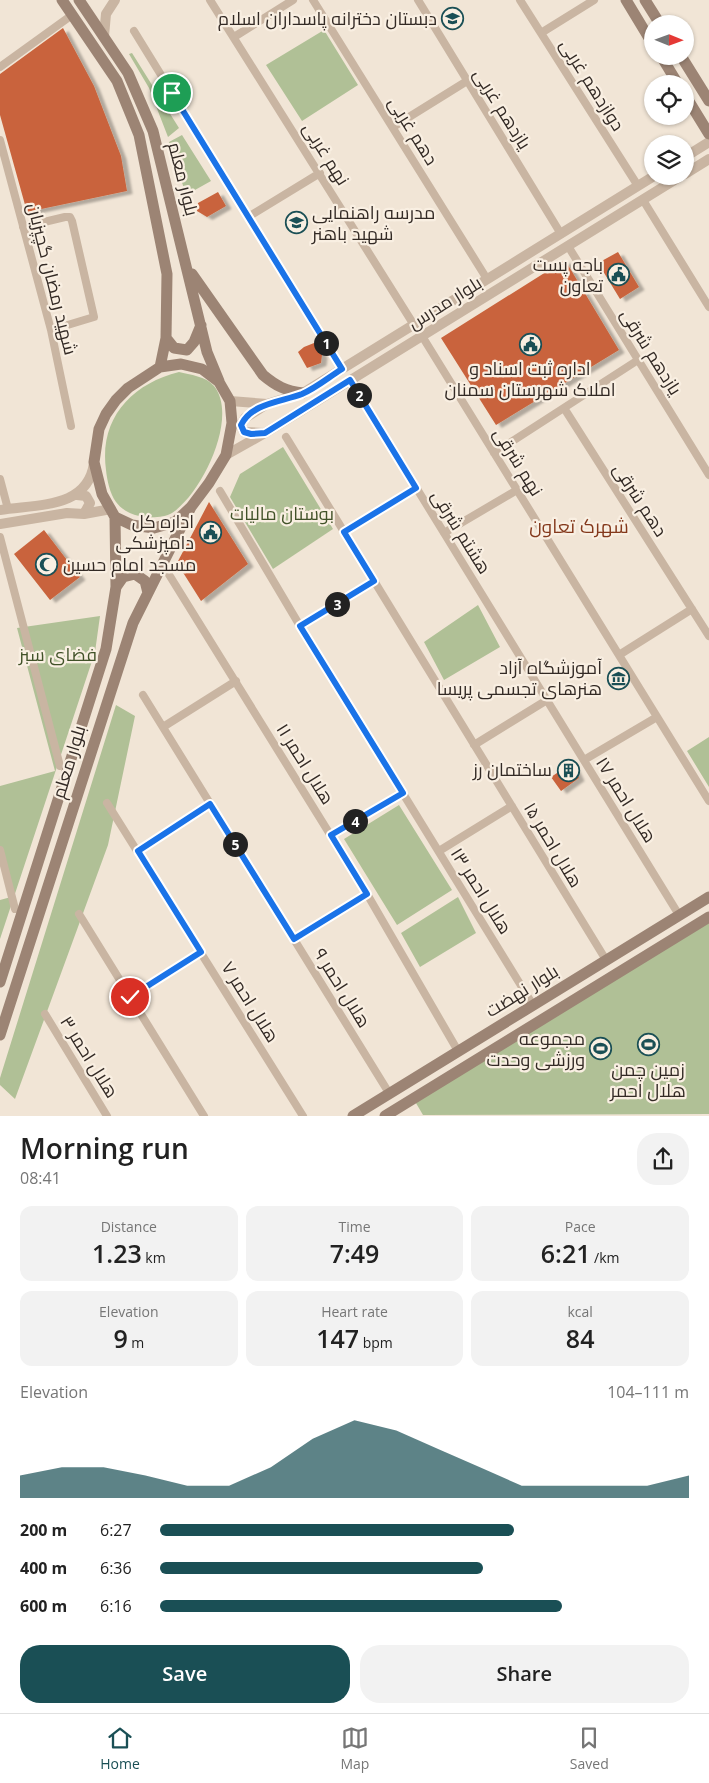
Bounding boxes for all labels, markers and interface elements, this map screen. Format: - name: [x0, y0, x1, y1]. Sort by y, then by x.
- place label: دبستان دخترانه پاسداران اسلام: [218, 6, 437, 31]
- school or university icon: دبستان دخترانه پاسداران اسلام: [441, 7, 465, 31]
- north arrow: [644, 15, 694, 65]
- map controls: [644, 15, 694, 185]
- street label: دوازدهم غربی: [554, 34, 631, 136]
- street label: یازدهم غربی: [468, 63, 537, 154]
- pin: [151, 72, 193, 114]
- button: locate: [644, 75, 694, 125]
- icon: arrive: [158, 79, 186, 107]
- street label: دهم غربی: [383, 92, 444, 170]
- street label: نهم غربی: [297, 117, 356, 190]
- button: layers: [644, 135, 694, 185]
- street label: بلوار معلم: [162, 139, 205, 218]
- street label: شهید رمضان گچپزیان: [22, 200, 83, 357]
- place label: مدرسه راهنمایی شهید باهنر: [311, 200, 435, 245]
- school or university icon: مدرسه راهنمایی شهید باهنر: [284, 211, 308, 235]
- place label: باجه پست تعاون: [533, 252, 603, 297]
- public building icon: باجه پست تعاون: [607, 263, 631, 287]
- street label: بلوار مدرس: [403, 270, 486, 334]
- street label: یازدهم شرقی: [615, 304, 688, 400]
- pin: 1: [314, 330, 338, 356]
- public building icon: اداره ثبت اسناد و املاک شهرستان سمنان: [518, 332, 542, 356]
- text: 1: [322, 334, 331, 353]
- place label: اداره ثبت اسناد و املاک شهرستان سمنان: [444, 356, 616, 401]
- pin: 2: [346, 382, 372, 408]
- text: 2: [355, 386, 364, 405]
- street label: نهم شرقی: [488, 423, 549, 501]
- street label: دهم شرقی: [607, 458, 673, 541]
- street label: هشتم شرقی: [426, 485, 497, 579]
- park label: بوستان مالیات: [230, 501, 334, 525]
- place label: اداره کل دامپزشکی: [116, 509, 194, 555]
- district label: شهرک تعاون: [529, 513, 629, 539]
- public building icon: اداره کل دامپزشکی: [198, 520, 222, 544]
- place label: مسجد امام حسین: [63, 552, 196, 577]
- mosque icon: مسجد امام حسین: [35, 553, 59, 577]
- pin: 3: [324, 592, 350, 616]
- text: 3: [333, 595, 342, 614]
- park label: فضای سبز: [18, 642, 97, 666]
- place label: آموزشگاه آزاد هنرهای تجسمی پریسا: [437, 655, 602, 701]
- museum icon: آموزشگاه آزاد هنرهای تجسمی پریسا: [606, 666, 630, 690]
- street label: هلال احمر ۱۱: [271, 718, 340, 809]
- street label: بلوار معلم: [46, 722, 91, 802]
- street label: هلال احمر ۱۷: [591, 752, 663, 847]
- place label: ساختمان رز: [472, 757, 552, 781]
- building icon: ساختمان رز: [556, 758, 580, 782]
- street label: هلال احمر ۱۵: [519, 797, 589, 892]
- pin: 4: [342, 808, 368, 834]
- text: 4: [351, 812, 360, 831]
- pin: 5: [222, 832, 248, 856]
- text: 5: [231, 835, 240, 854]
- street label: هلال احمر ۱۳: [446, 843, 518, 938]
- street label: هلال احمر ۹: [309, 943, 377, 1032]
- street label: هلال احمر ۷: [216, 956, 285, 1047]
- street label: بلوار نهضت: [480, 958, 562, 1022]
- pin: [109, 976, 151, 1018]
- icon: check: [116, 983, 144, 1011]
- street label: هلال احمر ۳: [55, 1011, 124, 1102]
- place label: مجموعه ورزشی وحدت: [487, 1026, 585, 1071]
- sports icon: زمین چمن هلال احمر: [636, 1033, 660, 1057]
- sports icon: مجموعه ورزشی وحدت: [589, 1037, 613, 1061]
- place label: زمین چمن هلال احمر: [609, 1057, 686, 1102]
- text: Morning run: [20, 1129, 189, 1167]
- button: share: [637, 1133, 689, 1185]
- text: 08:41: [20, 1167, 61, 1189]
- text: Distance: [101, 1217, 157, 1236]
- text: Time: [338, 1217, 371, 1236]
- text: Pace: [565, 1217, 596, 1236]
- text: 1.23: [92, 1236, 142, 1270]
- text: 7:49: [330, 1236, 379, 1270]
- text: 6:21: [541, 1236, 590, 1270]
- text: km: [142, 1248, 166, 1267]
- text: /km: [590, 1248, 620, 1267]
- text: Elevation: [99, 1302, 159, 1321]
- text: Heart rate: [321, 1302, 388, 1321]
- text: kcal: [567, 1302, 593, 1321]
- text: 9: [113, 1321, 128, 1355]
- text: 147: [316, 1321, 359, 1355]
- text: 84: [566, 1321, 594, 1355]
- text: m: [128, 1333, 144, 1352]
- text: bpm: [359, 1333, 393, 1352]
- text: Elevation: [20, 1381, 88, 1403]
- text: 104–111 m: [607, 1381, 689, 1403]
- text: 200 m: [20, 1519, 67, 1541]
- text: 6:27: [100, 1519, 132, 1541]
- text: 400 m: [20, 1557, 67, 1579]
- text: 6:36: [100, 1557, 132, 1579]
- text: 600 m: [20, 1595, 67, 1617]
- text: 6:16: [100, 1595, 132, 1617]
- button: Save: [20, 1645, 350, 1703]
- button: Share: [360, 1645, 689, 1703]
- tab: Home: [100, 1724, 140, 1773]
- tab: Map: [340, 1724, 369, 1773]
- tab: Saved: [570, 1724, 609, 1773]

